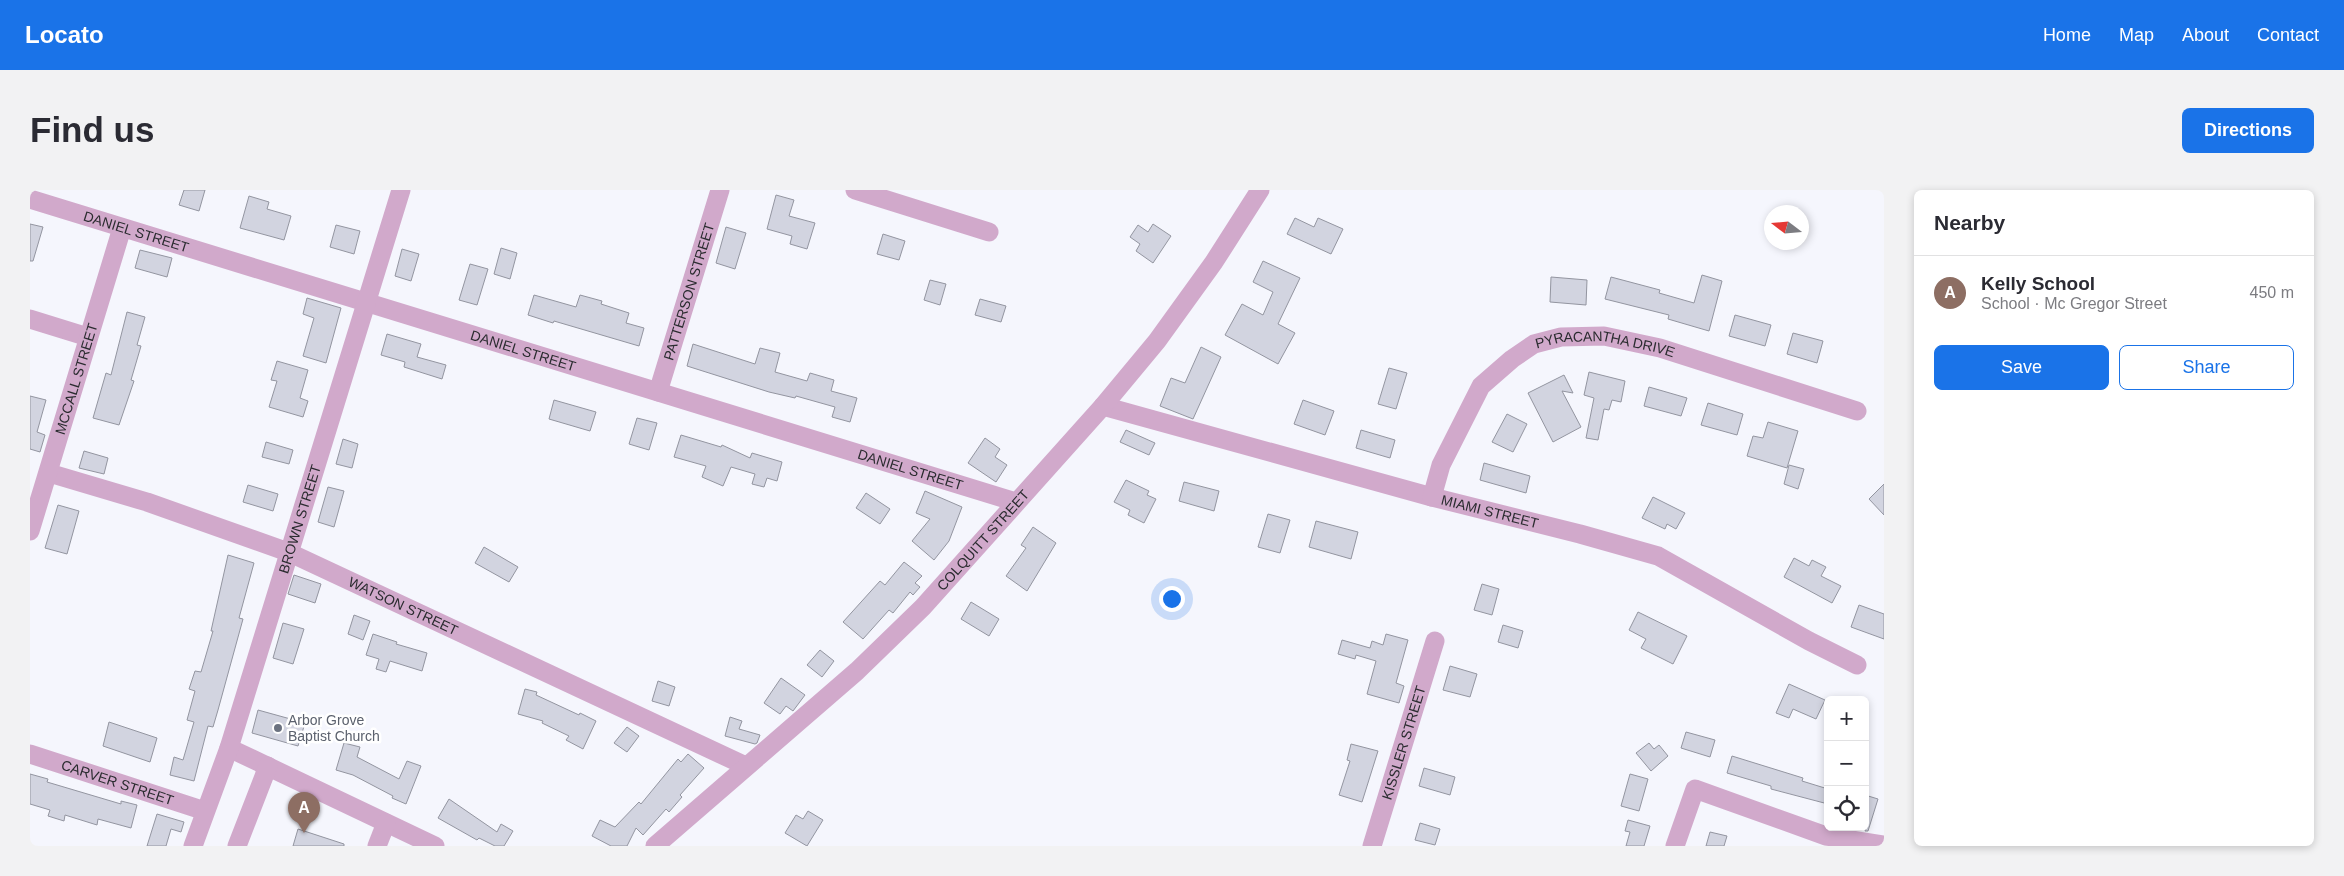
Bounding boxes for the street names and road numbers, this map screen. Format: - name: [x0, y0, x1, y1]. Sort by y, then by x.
- street label: DANIEL STREET: [82, 208, 191, 255]
- street label: PATTERSON STREET: [660, 221, 718, 362]
- street label: MCCALL STREET: [52, 321, 101, 436]
- street label: DANIEL STREET: [469, 327, 578, 374]
- street label: PYRACANTHA DRIVE: [1534, 328, 1677, 360]
- street label: DANIEL STREET: [856, 446, 965, 493]
- street label: BROWN STREET: [275, 462, 324, 575]
- street label: COLQUITT STREET: [934, 486, 1032, 594]
- street label: MIAMI STREET: [1440, 492, 1541, 531]
- street label: WATSON STREET: [346, 573, 461, 638]
- street label: KISSLER STREET: [1379, 683, 1429, 802]
- street label: CARVER STREET: [59, 757, 176, 808]

